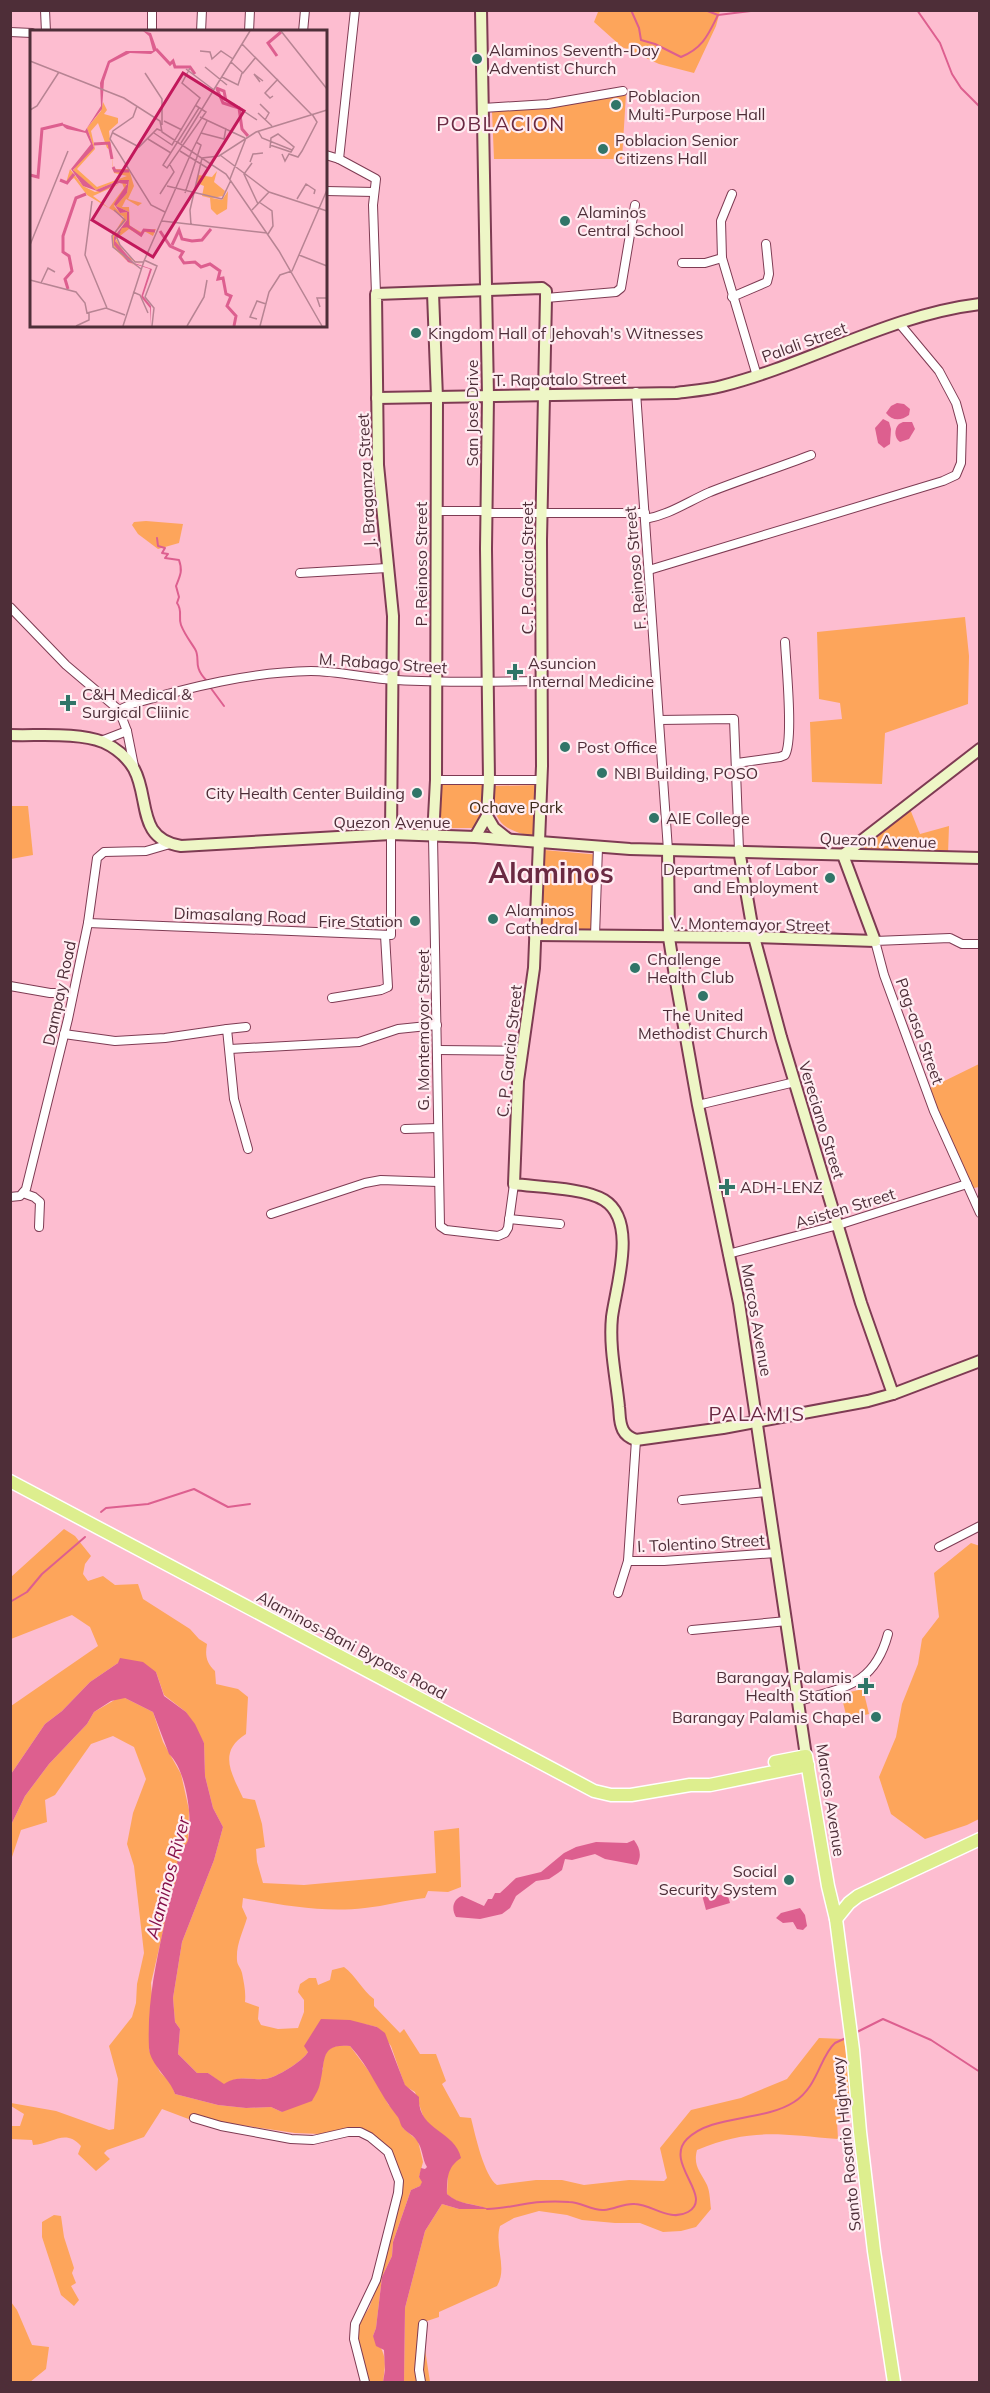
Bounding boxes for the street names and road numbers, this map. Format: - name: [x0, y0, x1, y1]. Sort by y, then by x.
- street label: Palali Street: [759, 317, 850, 367]
- street label: San Jose Drive: [462, 360, 482, 467]
- street label: T. Rapatalo Street: [493, 368, 627, 390]
- street label: J. Braganza Street: [352, 412, 379, 547]
- street label: P. Reinoso Street: [411, 501, 431, 626]
- street label: C. P. Garcia Street: [517, 501, 537, 635]
- street label: F. Reinoso Street: [620, 505, 650, 631]
- street label: M. Rabago Street: [318, 649, 448, 677]
- street label: Quezon Avenue: [334, 812, 450, 832]
- street label: Quezon Avenue: [819, 828, 937, 852]
- street label: Dimasalang Road: [173, 903, 307, 927]
- street label: V. Montemayor Street: [670, 913, 831, 935]
- street label: Dampay Road: [38, 939, 80, 1047]
- street label: G. Montemayor Street: [413, 949, 433, 1111]
- street label: Pag-asa Street: [892, 975, 949, 1087]
- street label: C. P. Garcia Street: [492, 983, 526, 1118]
- street label: Vereciano Street: [795, 1059, 849, 1181]
- street label: Asisten Street: [793, 1183, 898, 1233]
- street label: Marcos Avenue: [737, 1262, 777, 1378]
- street label: I. Tolentino Street: [637, 1530, 766, 1556]
- street label: Alaminos-Bani Bypass Road: [254, 1586, 450, 1704]
- street label: Marcos Avenue: [812, 1742, 850, 1858]
- street label: Santo Rosario Highway: [827, 2055, 865, 2232]

